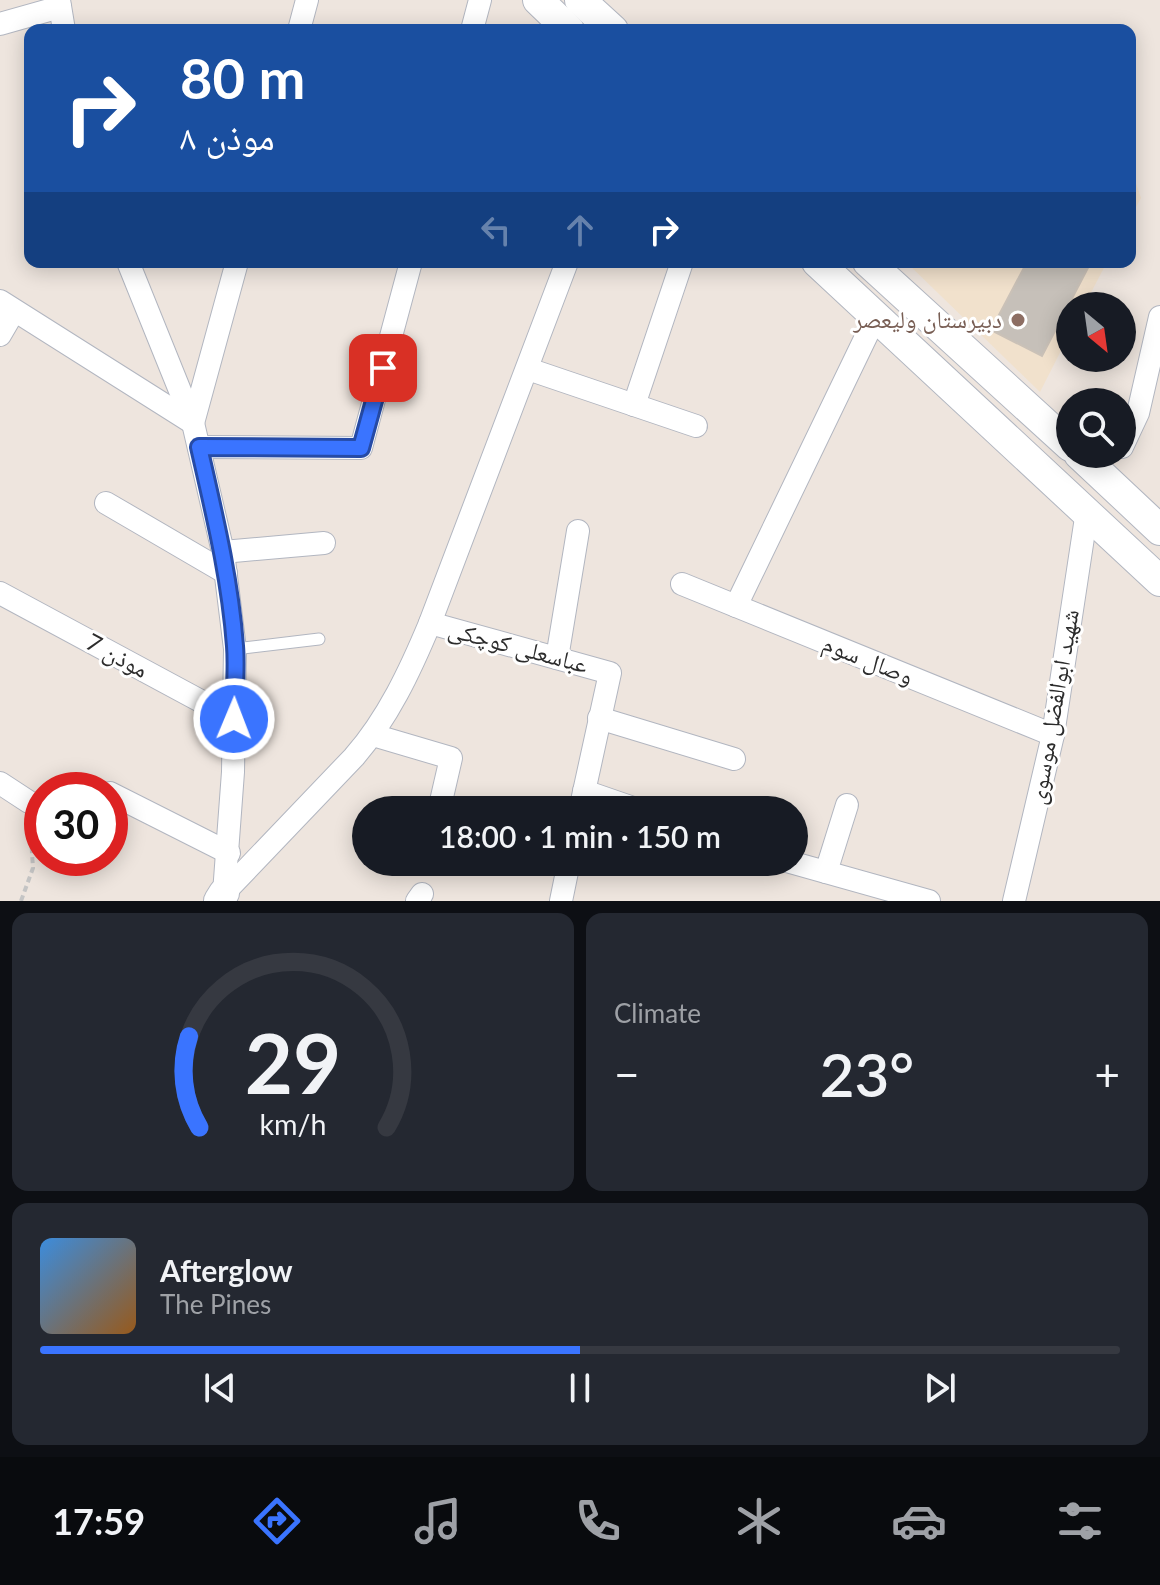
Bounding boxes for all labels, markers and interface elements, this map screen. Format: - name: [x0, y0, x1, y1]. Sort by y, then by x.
- text: 80 m: [180, 44, 305, 111]
- icon: right: [48, 56, 152, 160]
- text: موذن ۸: [180, 114, 275, 158]
- icon: left: [474, 208, 518, 252]
- icon: ahead: [558, 208, 602, 252]
- icon: right: [642, 208, 686, 252]
- north arrow: [1056, 292, 1136, 372]
- map controls: [1056, 292, 1136, 468]
- place label: دبیرستان ولیعصر: [852, 304, 1002, 334]
- marker: دبیرستان ولیعصر: [1009, 311, 1027, 329]
- pin: [349, 334, 417, 402]
- icon: arrive: [361, 346, 405, 390]
- button: search: [1056, 388, 1136, 468]
- street label: شهید ابوالفضل موسوی: [1021, 607, 1085, 807]
- street label: عباسعلی کوچکی: [445, 613, 591, 679]
- street label: موذن 7: [81, 626, 154, 684]
- street label: وصال سوم: [818, 627, 918, 693]
- position arrow: [192, 677, 276, 761]
- speed limit sign: 30: [24, 772, 128, 876]
- text: 18:00 · 1 min · 150 m: [439, 818, 721, 854]
- text: Climate: [614, 997, 701, 1029]
- text: 29: [245, 1012, 341, 1112]
- text: 23°: [820, 1038, 914, 1110]
- text: −: [614, 1048, 640, 1100]
- text: +: [1094, 1048, 1120, 1100]
- text: km/h: [260, 1107, 326, 1141]
- text: Afterglow: [160, 1252, 293, 1288]
- text: The Pines: [160, 1288, 271, 1320]
- icon: previous: [198, 1366, 242, 1410]
- icon: pause: [558, 1366, 602, 1410]
- icon: next: [918, 1366, 962, 1410]
- icon: directions: [249, 1493, 305, 1549]
- icon: music: [410, 1493, 466, 1549]
- icon: phone: [570, 1493, 626, 1549]
- icon: climate: [731, 1493, 787, 1549]
- icon: car: [891, 1493, 947, 1549]
- icon: filters: [1052, 1493, 1108, 1549]
- text: 17:59: [52, 1499, 145, 1543]

